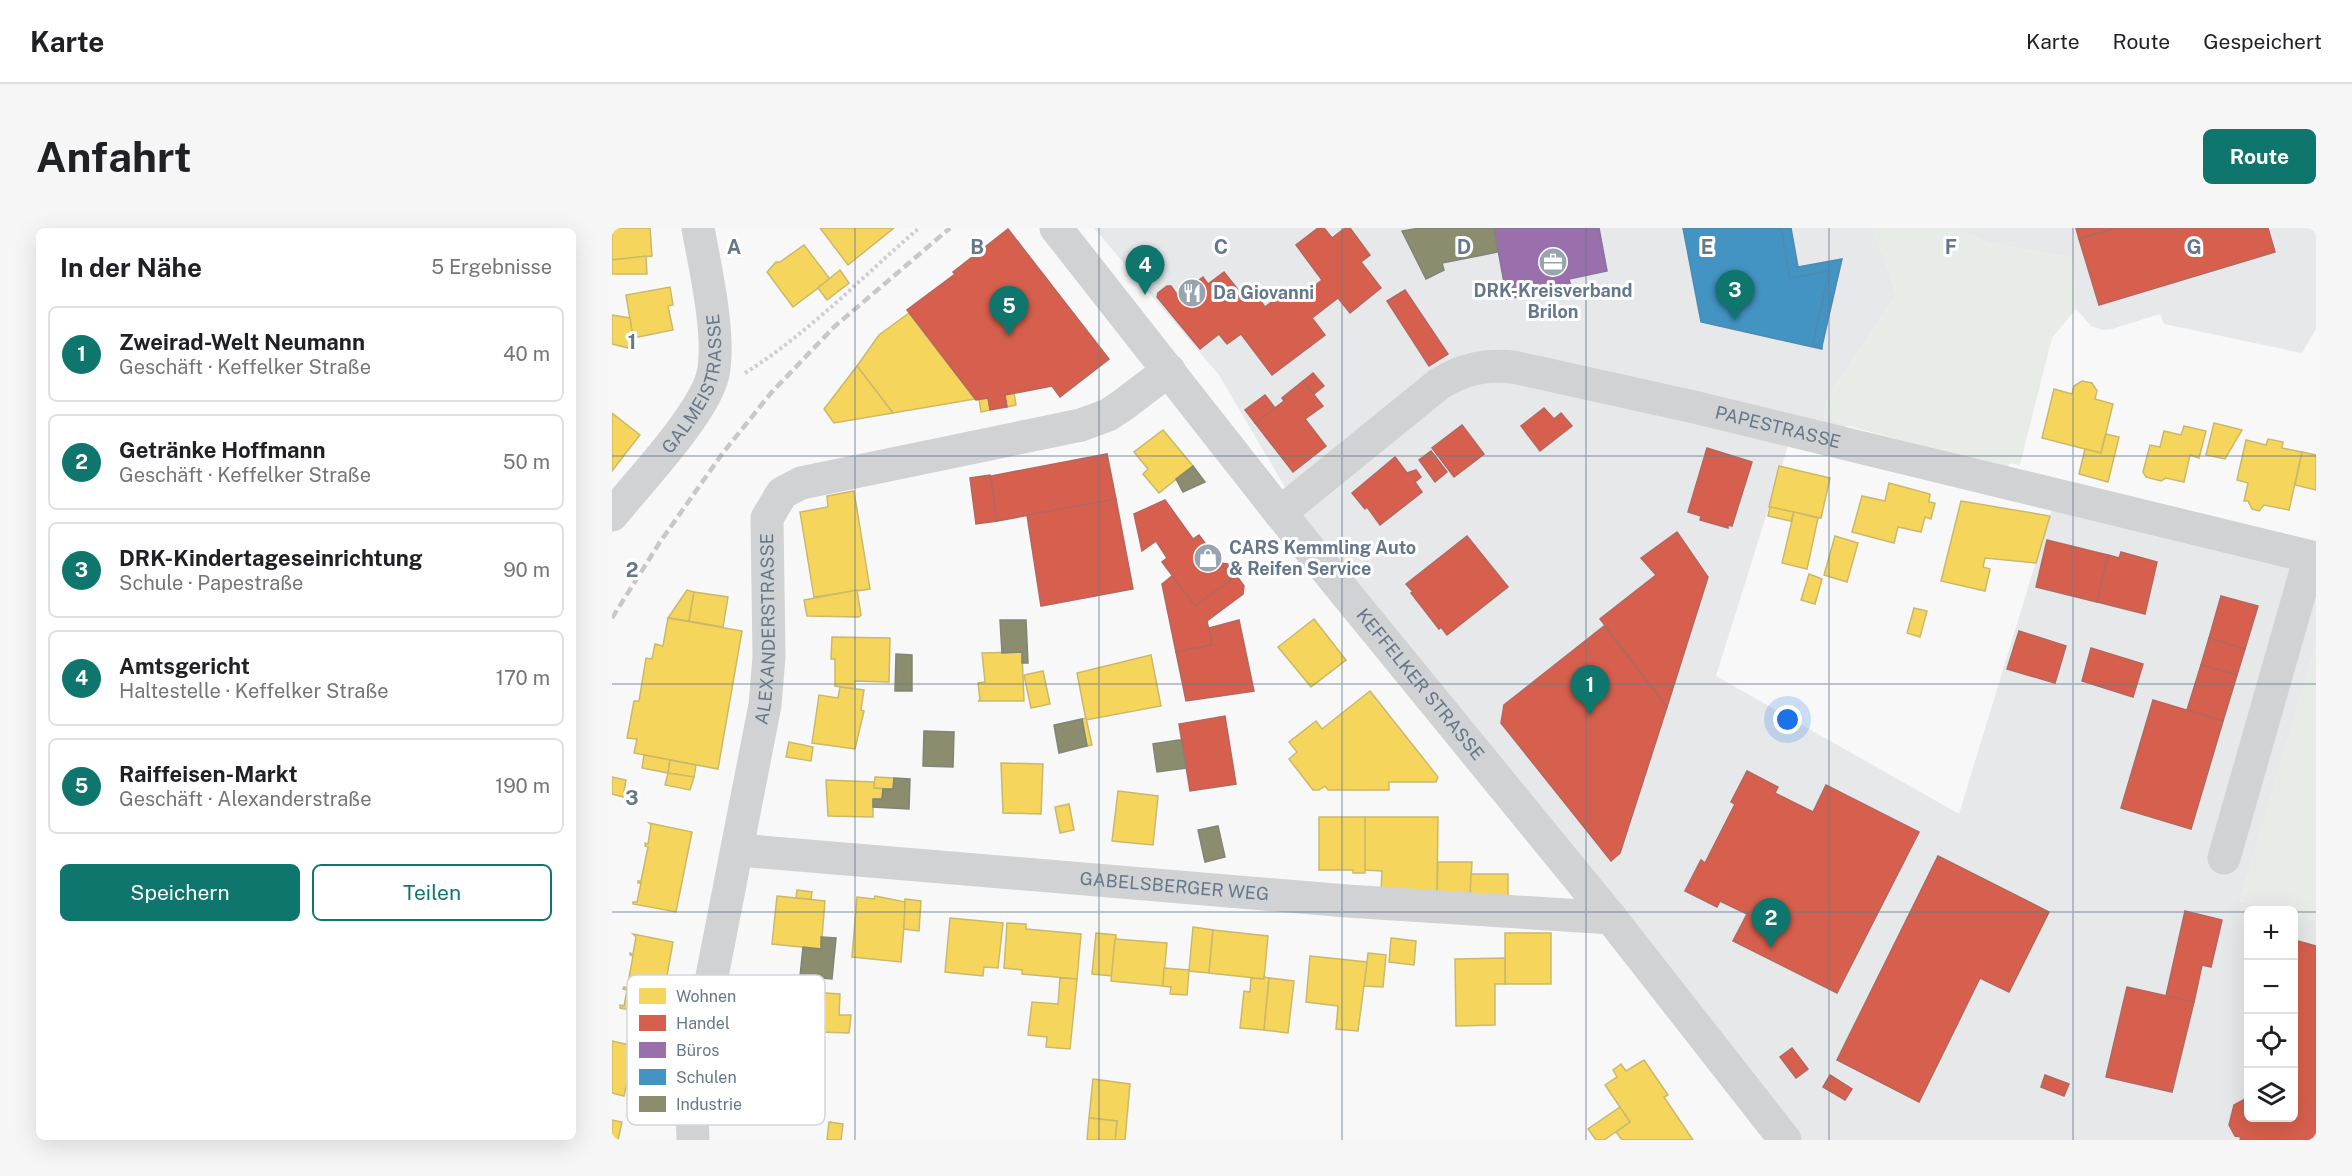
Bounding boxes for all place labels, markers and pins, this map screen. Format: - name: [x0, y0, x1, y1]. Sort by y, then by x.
- pin: 4: [1126, 245, 1164, 295]
- office icon: DRK-Kreisverband Brilon: [1537, 246, 1569, 278]
- pin: 3: [1716, 270, 1754, 320]
- restaurant icon: Da Giovanni: [1176, 277, 1208, 309]
- place label: DRK-Kreisverband Brilon: [1474, 280, 1632, 322]
- place label: Da Giovanni: [1213, 282, 1314, 303]
- pin: 5: [990, 286, 1028, 336]
- place label: CARS Kemmling Auto & Reifen Service: [1229, 537, 1416, 579]
- shop icon: CARS Kemmling Auto & Reifen Service: [1192, 542, 1224, 574]
- pin: 1: [1570, 666, 1610, 715]
- pin: 2: [1752, 898, 1790, 948]

